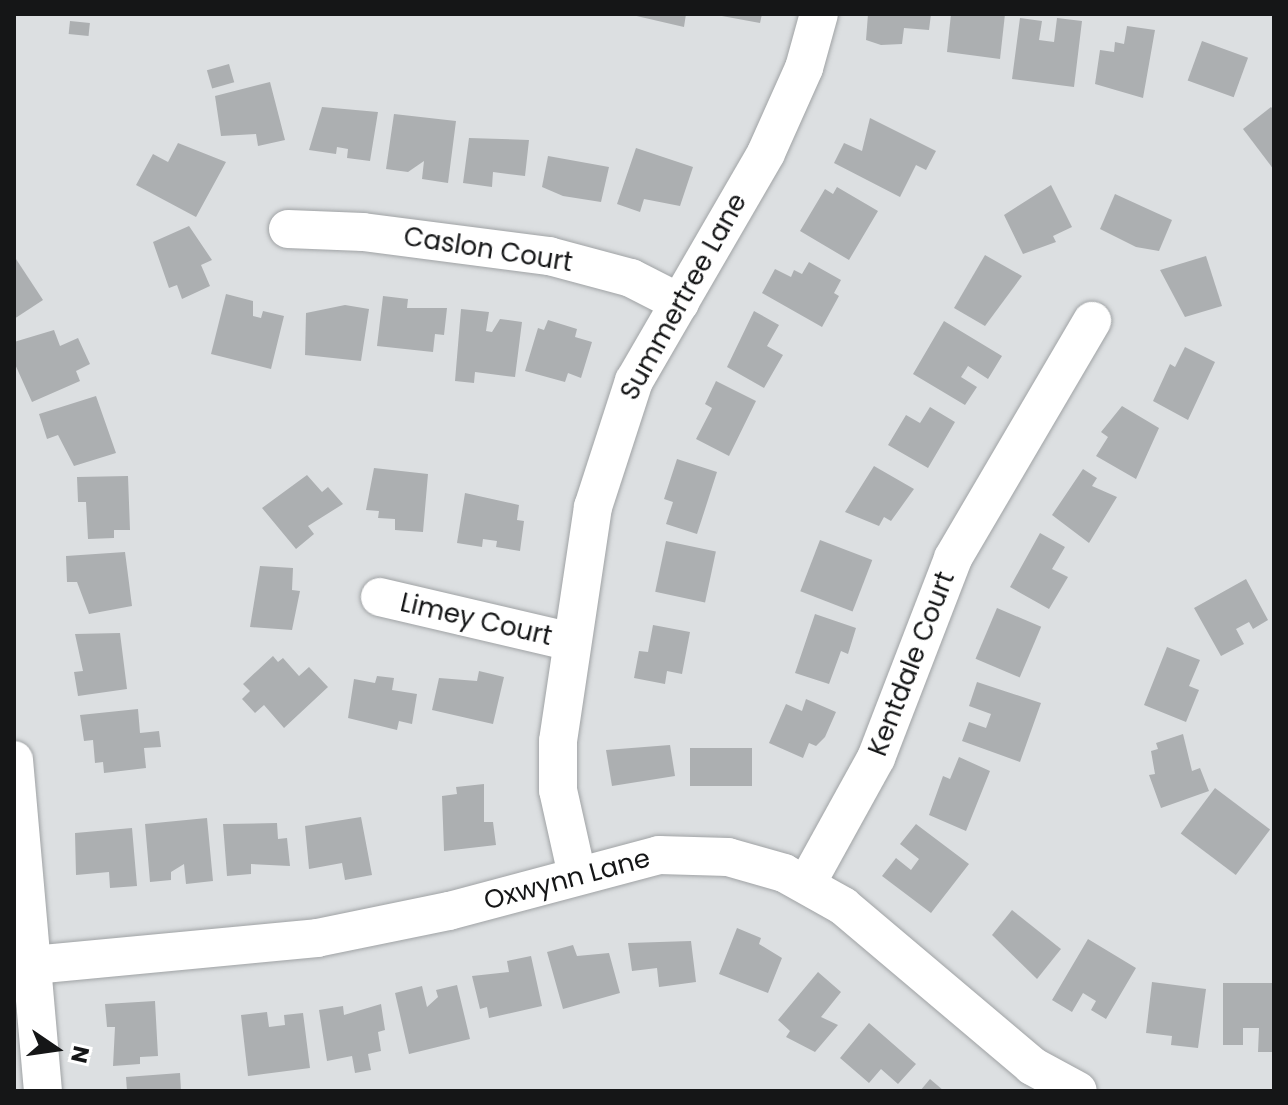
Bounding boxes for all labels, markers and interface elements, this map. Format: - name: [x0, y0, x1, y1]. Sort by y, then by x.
- street label: Summertree Lane: [614, 188, 754, 406]
- street label: Caslon Court: [401, 221, 575, 279]
- street label: Kentdale Court: [863, 567, 961, 761]
- street label: Limey Court: [397, 587, 555, 653]
- street label: Oxwynn Lane: [481, 843, 653, 917]
- north arrow: [16, 1009, 96, 1089]
- text: N: [63, 1043, 97, 1066]

